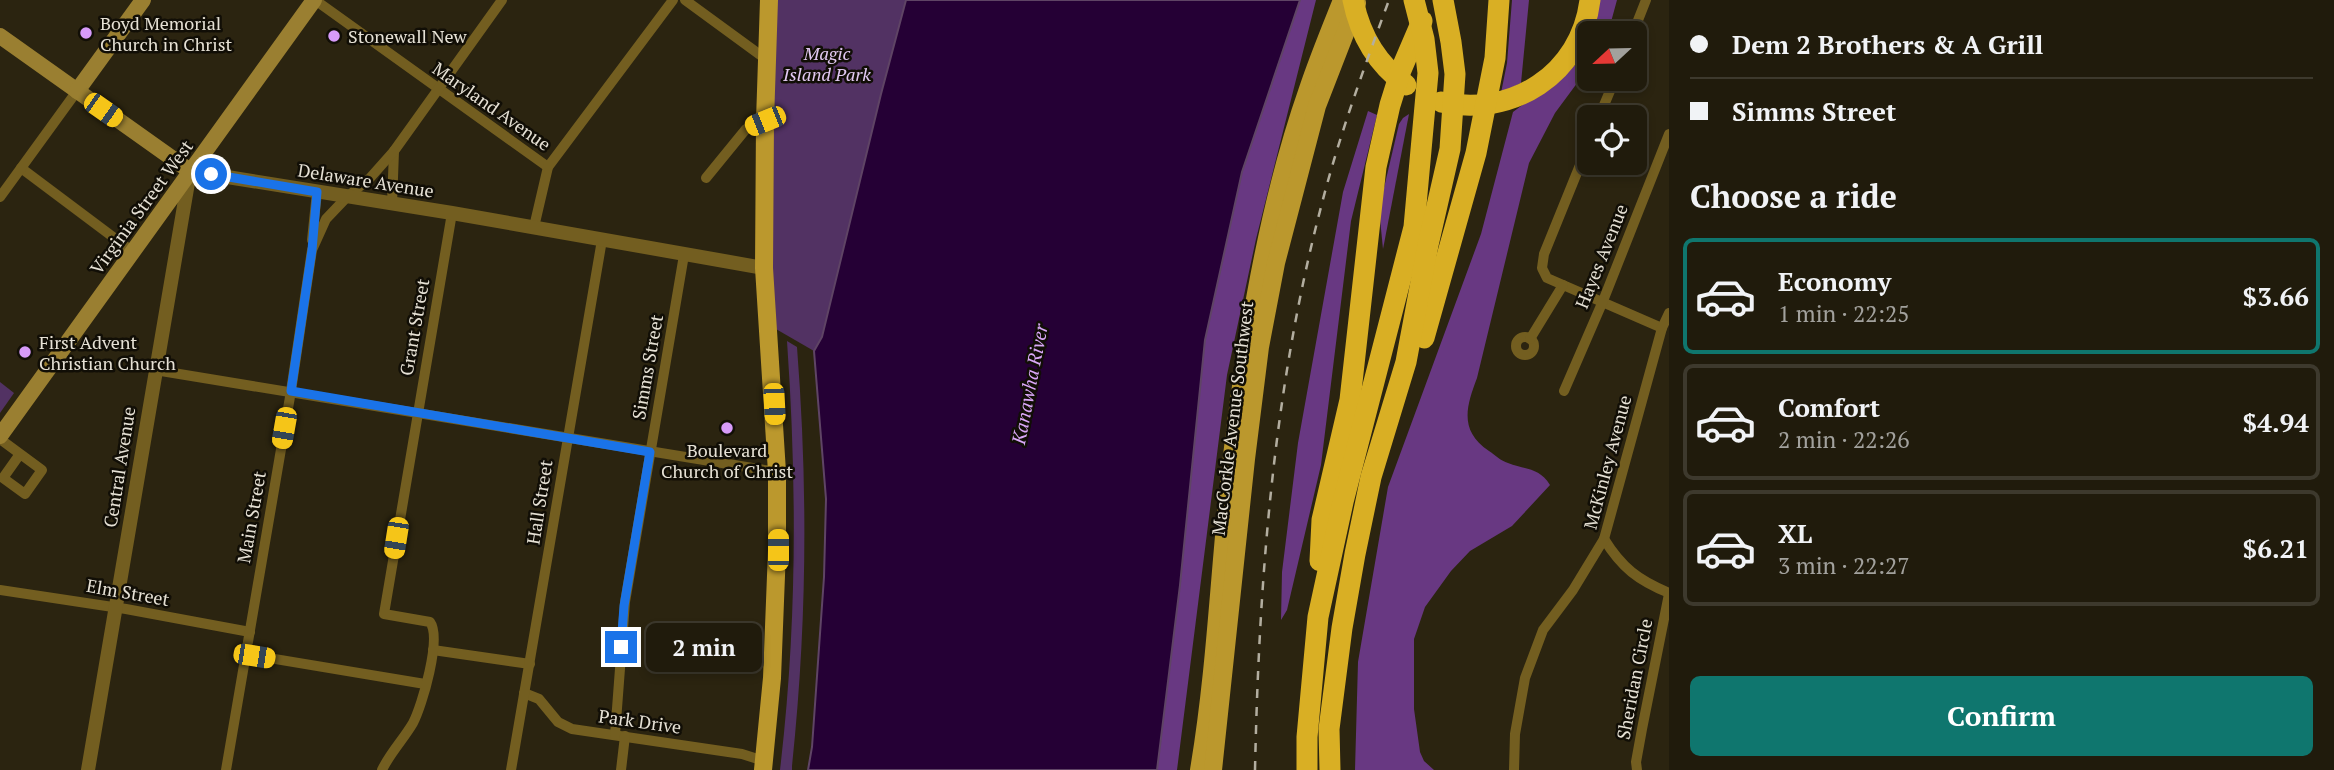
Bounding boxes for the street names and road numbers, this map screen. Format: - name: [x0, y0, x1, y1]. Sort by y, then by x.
- street label: Maryland Avenue: [428, 56, 556, 156]
- street label: Virginia Street West: [84, 135, 198, 279]
- street label: Delaware Avenue: [296, 157, 436, 203]
- street label: Hayes Avenue: [1569, 200, 1633, 312]
- street label: Grant Street: [394, 276, 434, 377]
- street label: MacCorkle Avenue Southwest: [1206, 299, 1258, 536]
- street label: Simms Street: [626, 312, 668, 421]
- street label: McKinley Avenue: [1578, 392, 1636, 532]
- street label: Central Avenue: [98, 405, 140, 529]
- street label: Hall Street: [520, 458, 558, 546]
- street label: Main Street: [231, 469, 271, 565]
- street label: Elm Street: [85, 573, 172, 611]
- street label: Sheridan Circle: [1611, 617, 1657, 741]
- street label: Park Drive: [597, 703, 683, 739]

